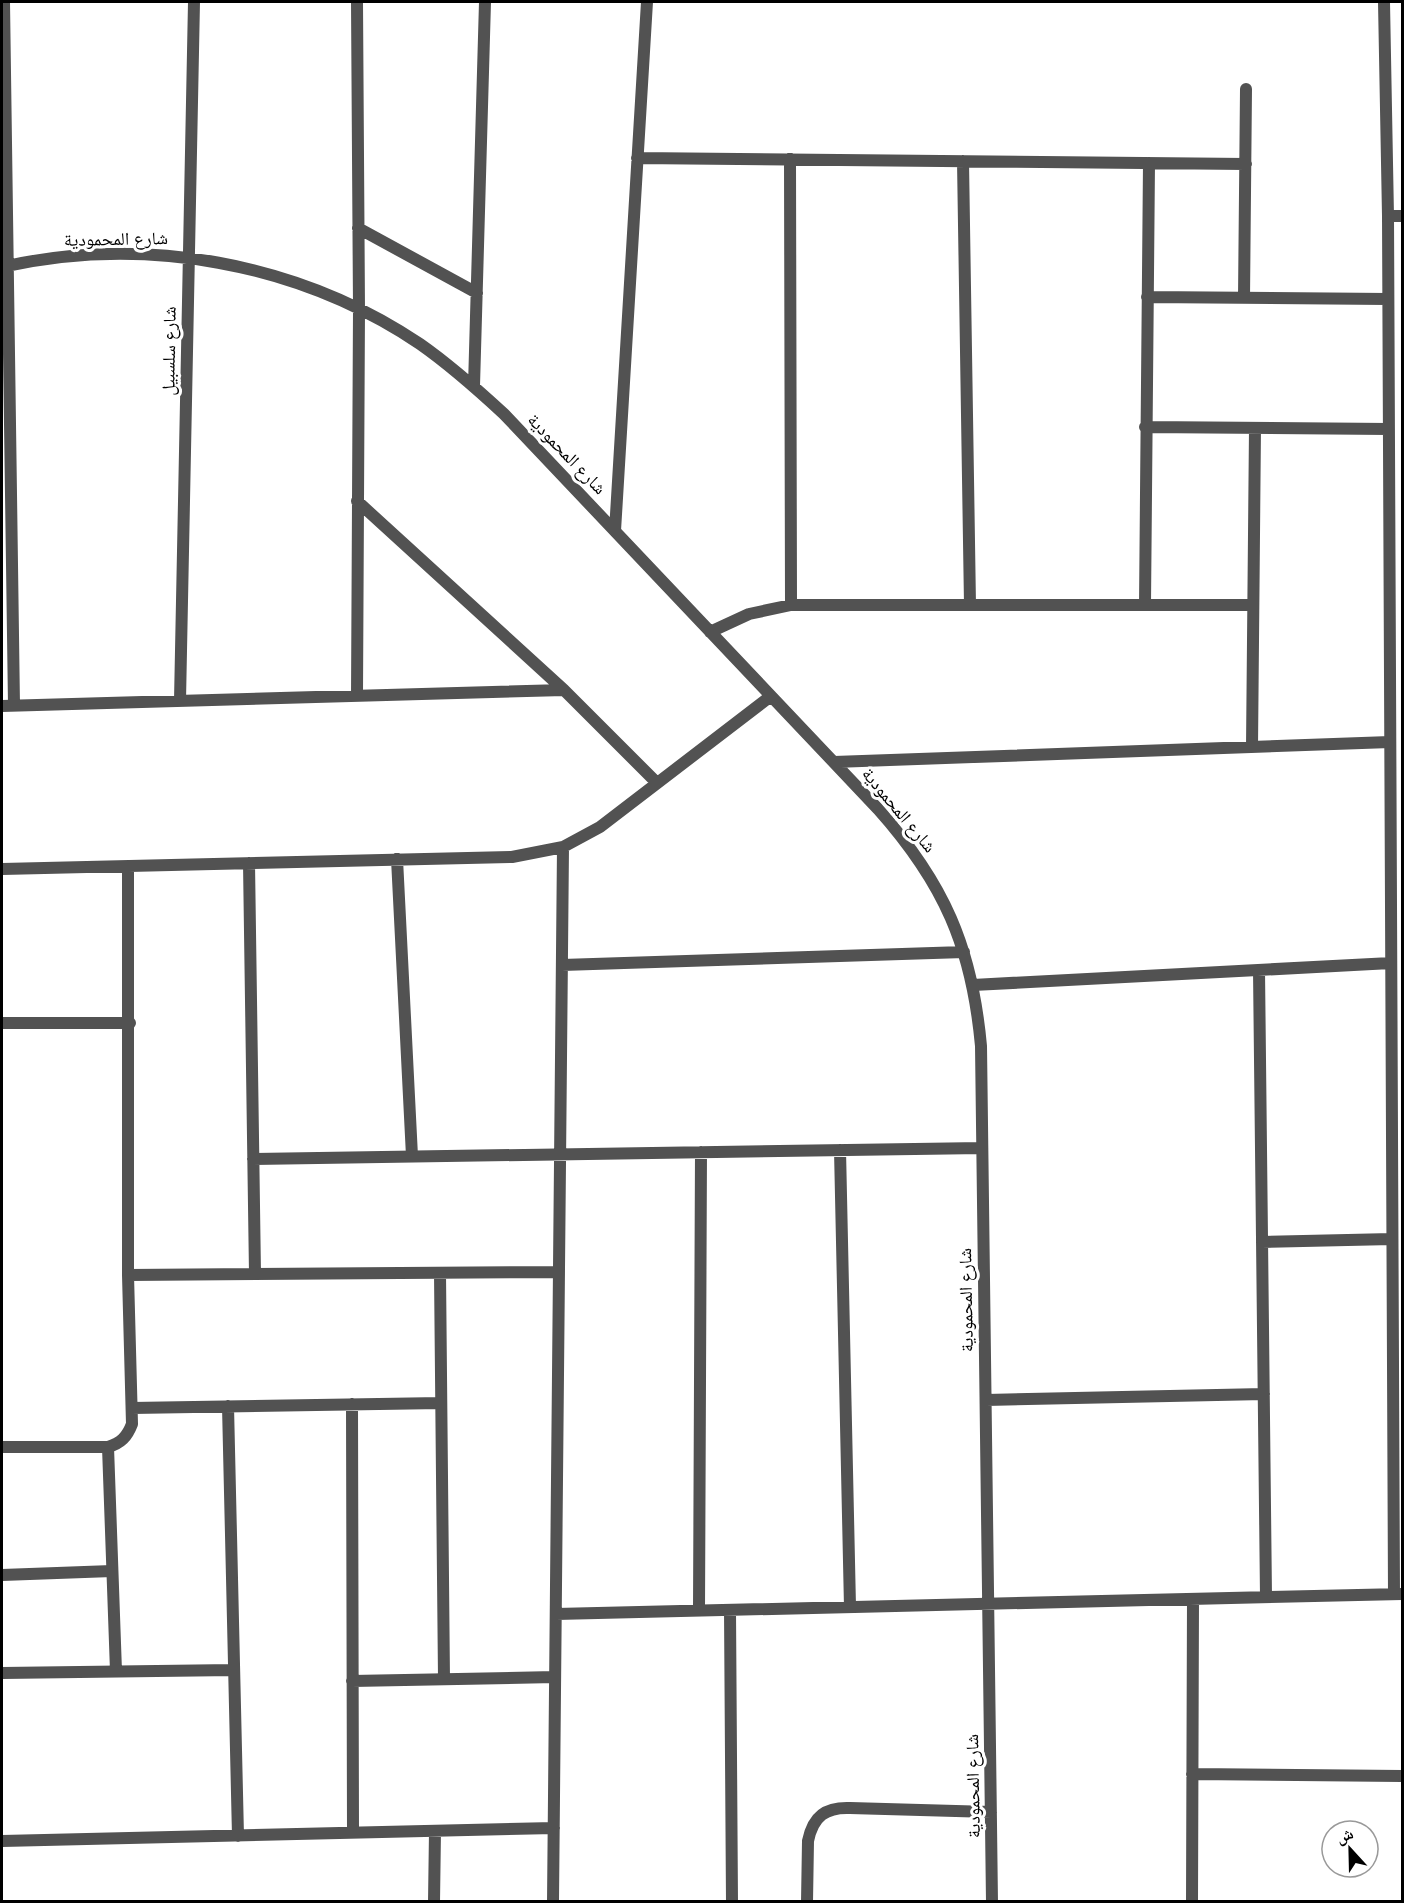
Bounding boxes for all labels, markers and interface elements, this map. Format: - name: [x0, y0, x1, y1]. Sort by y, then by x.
- street label: شارع المحمودية: [64, 226, 168, 251]
- street label: شارع سلسبيل: [156, 306, 181, 396]
- street label: شارع المحمودية: [523, 408, 612, 499]
- street label: شارع المحمودية: [857, 762, 942, 857]
- street label: شارع المحمودية: [953, 1248, 978, 1352]
- street label: شارع المحمودية: [960, 1734, 985, 1838]
- north arrow: [1320, 1819, 1380, 1879]
- text: ش: [1333, 1823, 1356, 1848]

